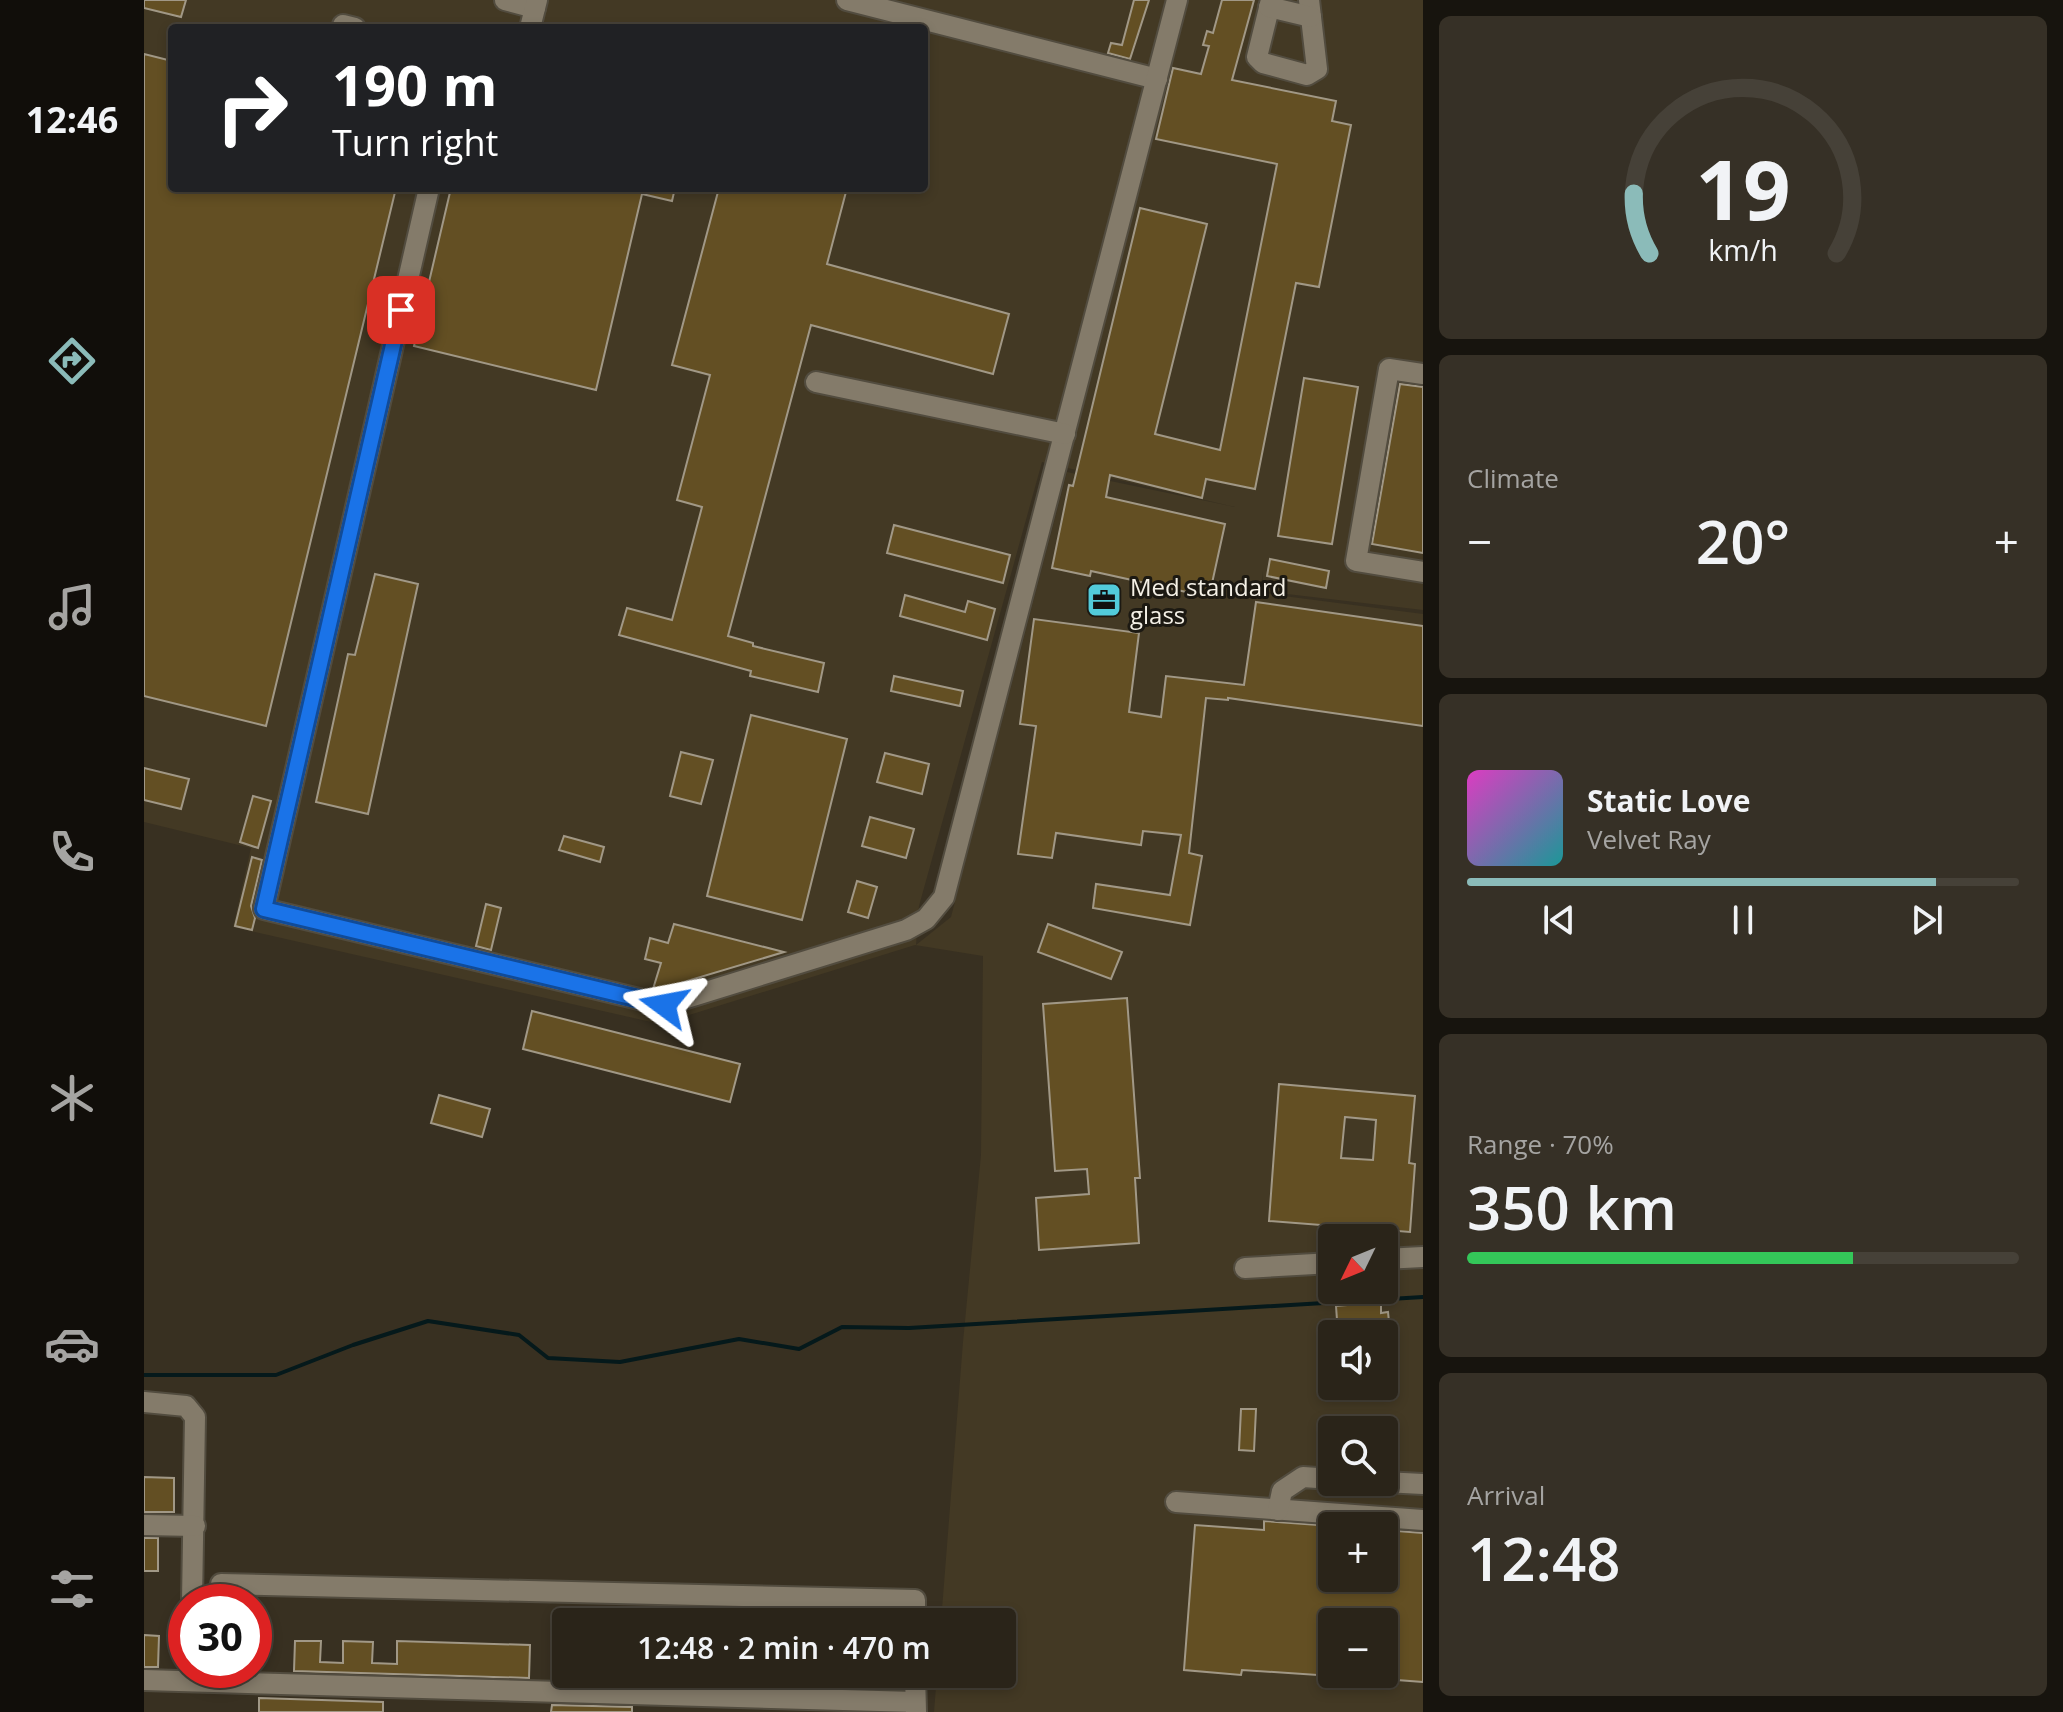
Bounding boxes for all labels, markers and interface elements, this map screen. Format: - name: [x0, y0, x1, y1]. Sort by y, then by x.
- text: 190 m: [332, 46, 498, 122]
- icon: right: [200, 56, 304, 160]
- text: 12:46: [26, 95, 118, 144]
- text: Turn right: [332, 118, 498, 167]
- text: 19: [1695, 130, 1791, 243]
- text: km/h: [1708, 230, 1778, 269]
- pin: [367, 276, 435, 344]
- icon: arrive: [379, 288, 423, 332]
- icon: directions: [44, 333, 100, 389]
- text: Climate: [1467, 460, 1559, 496]
- text: 20°: [1696, 500, 1790, 582]
- text: −: [1467, 511, 1492, 571]
- text: +: [1994, 511, 2019, 571]
- place label: Med standard glass: [1130, 570, 1287, 631]
- icon: music: [44, 579, 100, 635]
- office icon: Med standard glass: [1085, 581, 1123, 619]
- text: Static Love: [1587, 780, 1750, 821]
- text: Velvet Ray: [1587, 821, 1711, 857]
- icon: phone: [44, 824, 100, 880]
- icon: previous: [1537, 898, 1581, 942]
- icon: pause: [1721, 898, 1765, 942]
- icon: next: [1905, 898, 1949, 942]
- position arrow: [622, 963, 706, 1047]
- icon: climate: [44, 1070, 100, 1126]
- text: Range · 70%: [1467, 1126, 1614, 1162]
- text: 350 km: [1467, 1166, 1677, 1248]
- north arrow: [1318, 1224, 1398, 1304]
- map controls: [1318, 1224, 1398, 1688]
- icon: car: [44, 1316, 100, 1372]
- button: sound: [1318, 1320, 1398, 1400]
- button: search: [1318, 1416, 1398, 1496]
- text: Arrival: [1467, 1477, 1545, 1513]
- button: +: [1318, 1512, 1398, 1592]
- text: 12:48: [1467, 1517, 1621, 1599]
- icon: filters: [44, 1561, 100, 1617]
- speed limit sign: 30: [168, 1584, 272, 1688]
- button: −: [1318, 1608, 1398, 1688]
- text: 12:48 · 2 min · 470 m: [637, 1627, 931, 1668]

